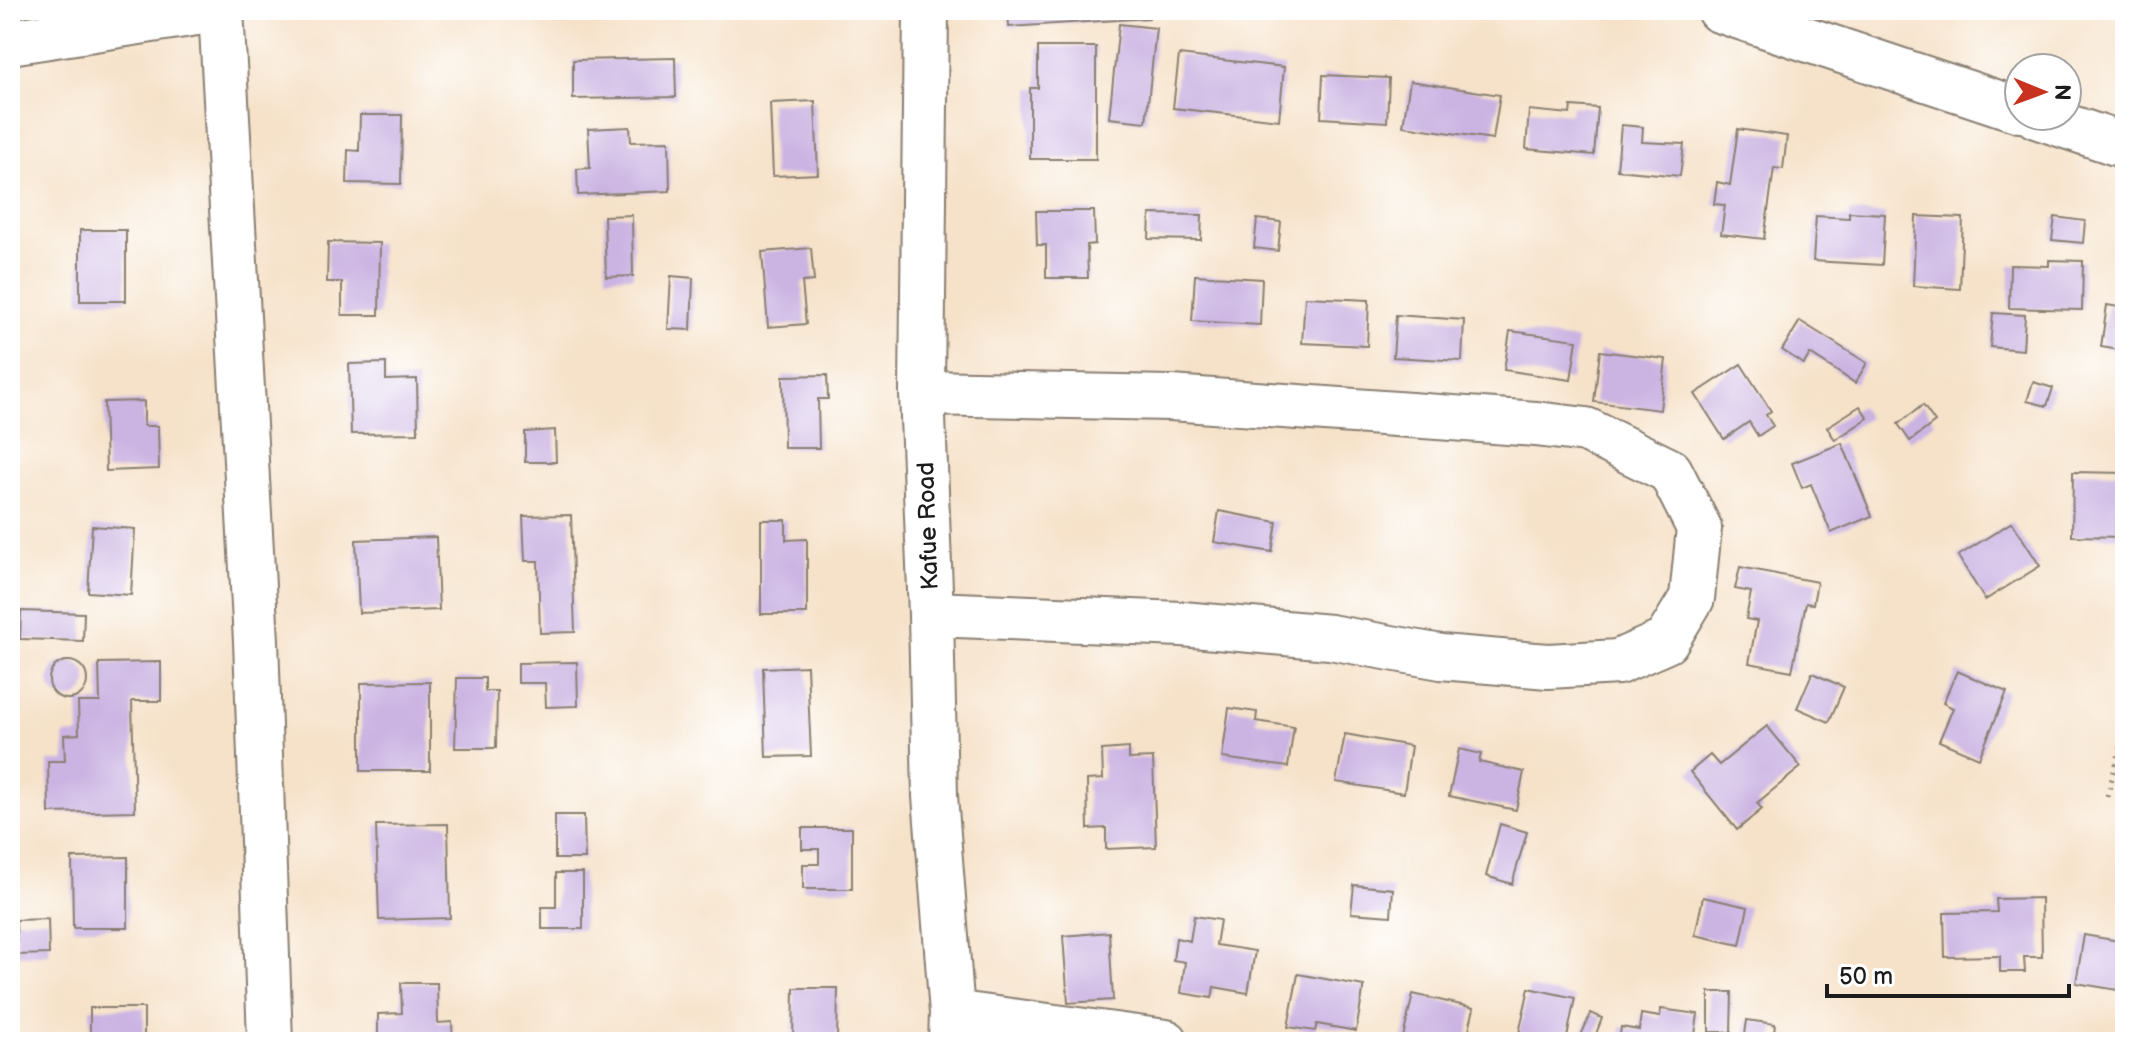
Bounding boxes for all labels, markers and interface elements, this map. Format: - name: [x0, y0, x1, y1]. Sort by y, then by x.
- north arrow: [2003, 52, 2083, 132]
- text: N: [2048, 84, 2075, 101]
- street label: Kafue Road: [911, 462, 945, 590]
- scale bar: [1827, 948, 2069, 998]
- text: 50 m: [1839, 962, 1893, 991]

